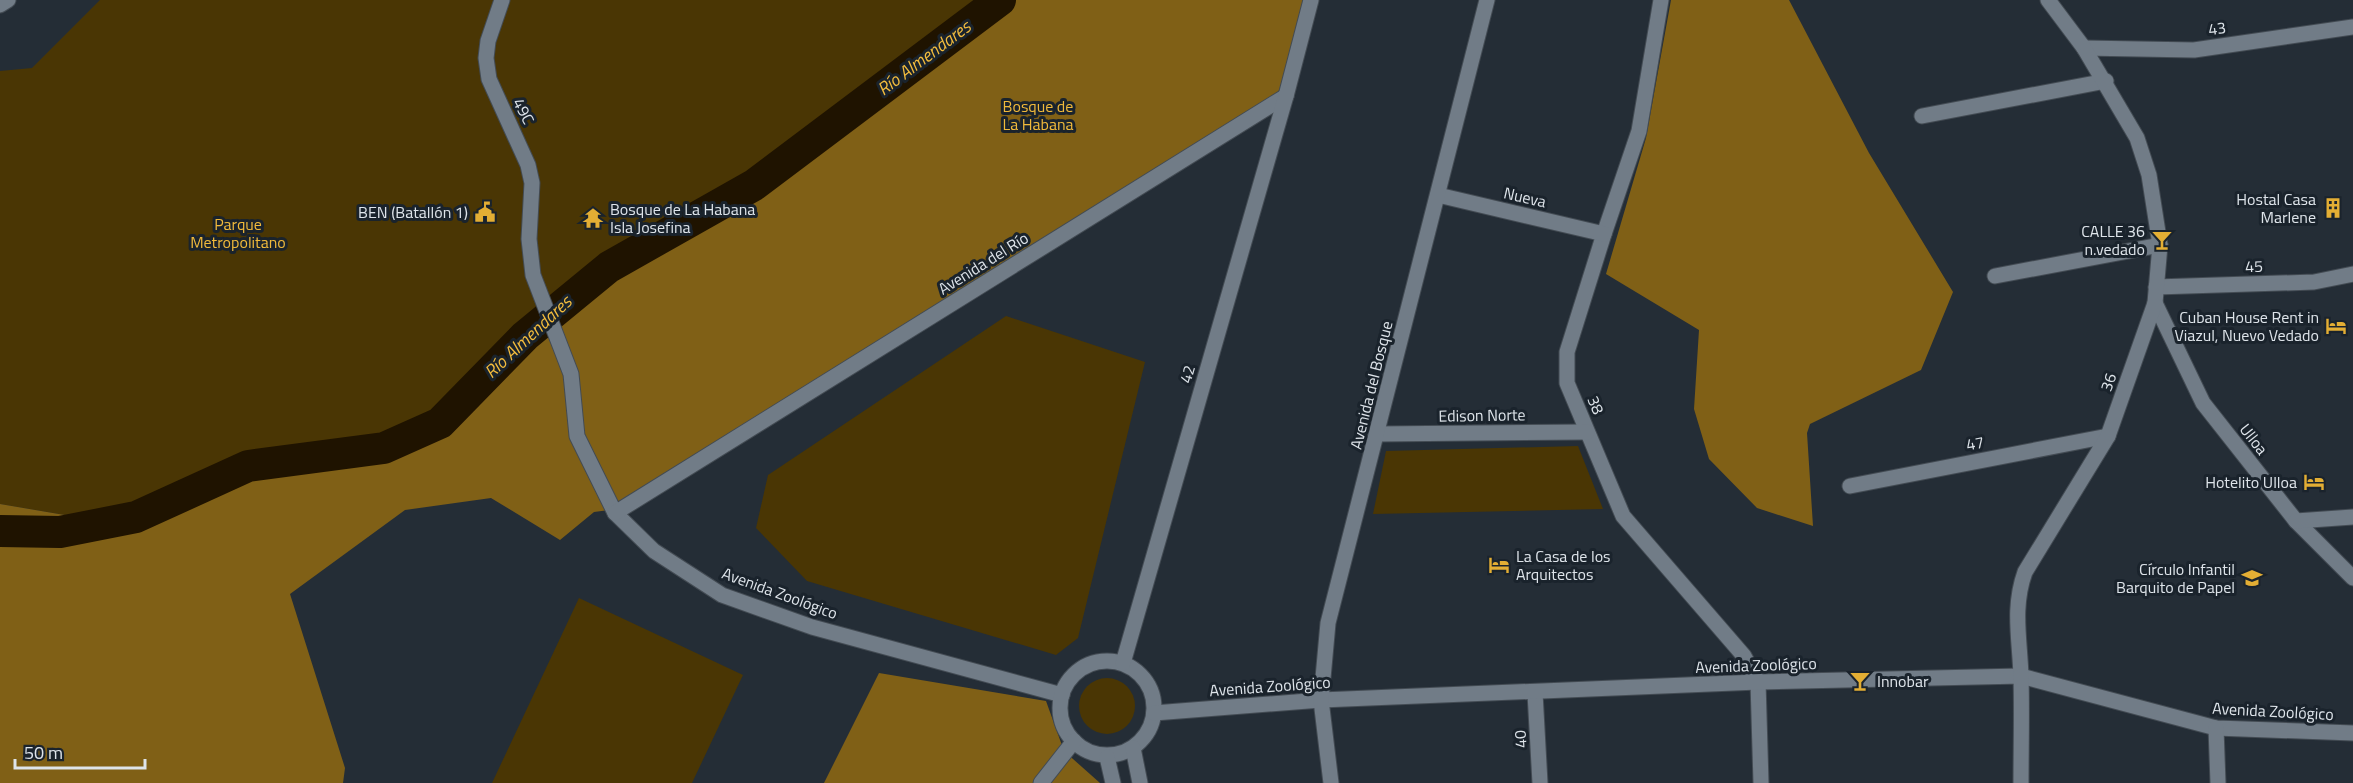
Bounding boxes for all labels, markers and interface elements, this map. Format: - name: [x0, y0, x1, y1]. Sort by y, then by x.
- water label: Río Almendares: [871, 13, 977, 102]
- street label: 43: [2206, 15, 2228, 41]
- street label: 49C: [507, 94, 541, 129]
- park label: Bosque de La Habana: [1002, 94, 1074, 136]
- street label: Nueva: [1501, 180, 1549, 214]
- place label: Hostal Casa Marlene: [2236, 187, 2316, 229]
- building icon: Hostal Casa Marlene: [2321, 196, 2345, 220]
- place label: Bosque de La Habana Isla Josefina: [610, 197, 755, 239]
- place label: BEN (Batallón 1): [358, 200, 468, 224]
- public building icon: BEN (Batallón 1): [473, 200, 497, 224]
- temple icon: Bosque de La Habana Isla Josefina: [581, 206, 605, 230]
- park label: Parque Metropolitano: [190, 212, 286, 254]
- place label: CALLE 36 n.vedado: [2081, 219, 2145, 261]
- street label: Avenida del Río: [933, 226, 1033, 300]
- bar icon: CALLE 36 n.vedado: [2150, 228, 2174, 252]
- street label: 45: [2245, 254, 2263, 278]
- water label: Río Almendares: [478, 288, 578, 384]
- place label: Cuban House Rent in Viazul, Nuevo Vedado: [2175, 305, 2319, 347]
- hotel icon: Cuban House Rent in Viazul, Nuevo Vedado: [2324, 314, 2348, 338]
- street label: Avenida del Bosque: [1343, 318, 1399, 452]
- street label: 42: [1173, 362, 1201, 386]
- street label: 36: [2094, 370, 2122, 394]
- street label: 38: [1581, 392, 1611, 418]
- street label: Edison Norte: [1438, 402, 1526, 428]
- street label: Ulloa: [2234, 418, 2274, 460]
- street label: 47: [1964, 430, 1986, 456]
- place label: Hotelito Ulloa: [2205, 470, 2297, 494]
- hotel icon: Hotelito Ulloa: [2302, 470, 2326, 494]
- place label: La Casa de los Arquitectos: [1516, 544, 1611, 586]
- hotel icon: La Casa de los Arquitectos: [1487, 553, 1511, 577]
- place label: Círculo Infantil Barquito de Papel: [2116, 557, 2235, 599]
- street label: Avenida Zoológico: [719, 561, 841, 625]
- school or university icon: Círculo Infantil Barquito de Papel: [2240, 566, 2264, 590]
- street label: Avenida Zoológico: [1695, 651, 1817, 679]
- bar icon: Innobar: [1848, 669, 1872, 693]
- place label: Innobar: [1877, 669, 1929, 693]
- street label: Avenida Zoológico: [1209, 670, 1331, 702]
- street label: Avenida Zoológico: [2212, 696, 2334, 726]
- street label: 40: [1508, 729, 1532, 749]
- scale bar: [15, 732, 146, 770]
- text: 50 m: [24, 739, 63, 766]

